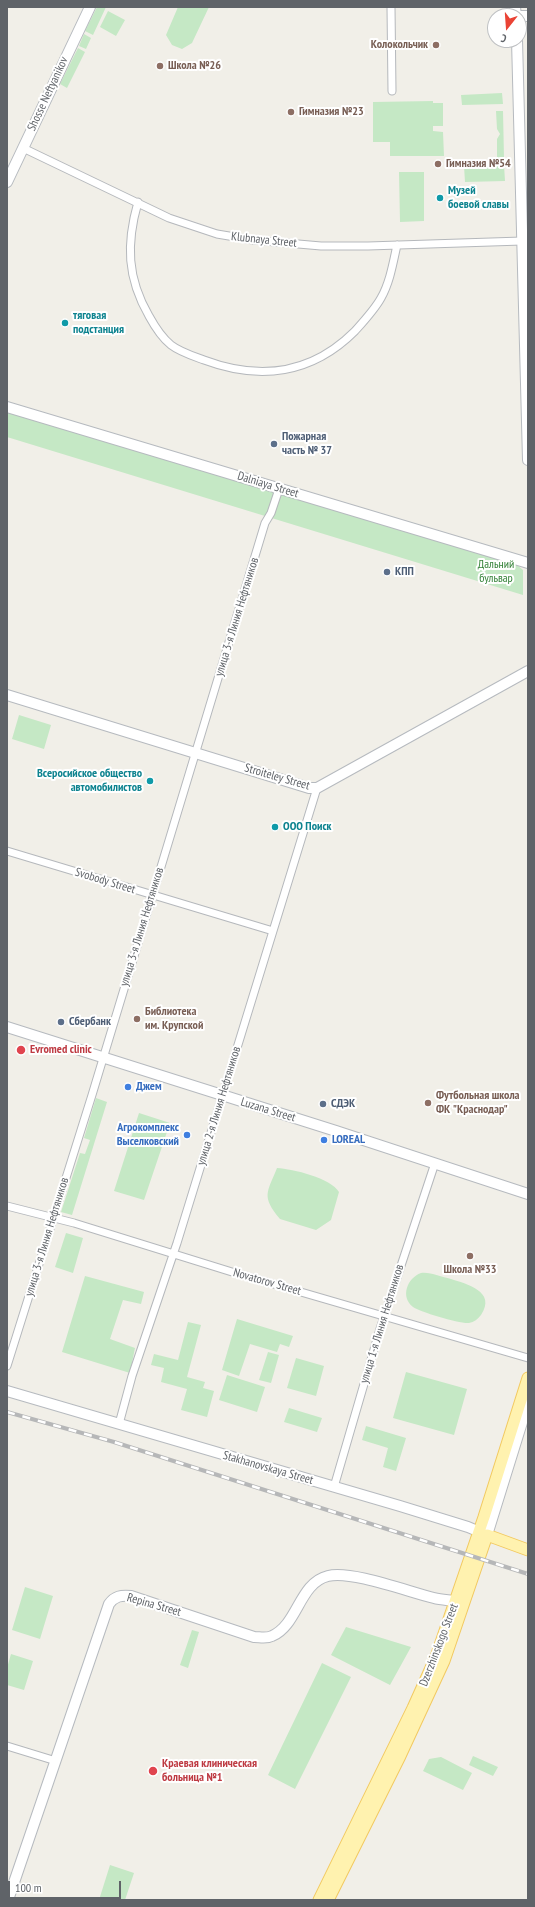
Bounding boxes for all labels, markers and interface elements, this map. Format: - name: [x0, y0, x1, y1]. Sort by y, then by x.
- north arrow: [487, 8, 527, 48]
- text: С: [499, 31, 508, 46]
- place label: Колокольчик: [371, 38, 428, 52]
- marker: Колокольчик: [431, 40, 441, 50]
- street label: Shosse Neftyanikov: [25, 55, 71, 133]
- place label: Школа №26: [168, 59, 221, 73]
- marker: Школа №26: [155, 61, 165, 71]
- place label: Гимназия №23: [299, 105, 364, 119]
- marker: Гимназия №23: [286, 107, 296, 117]
- place label: Гимназия №54: [446, 157, 511, 171]
- marker: Гимназия №54: [433, 159, 443, 169]
- place label: Музей боевой славы: [448, 184, 509, 212]
- marker: Музей боевой славы: [435, 193, 445, 203]
- street label: Klubnaya Street: [230, 229, 298, 251]
- place label: тяговая подстанция: [73, 309, 124, 337]
- marker: тяговая подстанция: [60, 318, 70, 328]
- place label: Пожарная часть № 37: [282, 430, 332, 458]
- marker: Пожарная часть № 37: [269, 439, 279, 449]
- street label: Dalniaya Street: [236, 469, 300, 501]
- street label: улица 3-я Линия Нефтяников: [212, 556, 262, 678]
- park label: Дальний бульвар: [478, 558, 514, 586]
- place label: КПП: [395, 565, 414, 579]
- marker: КПП: [382, 567, 392, 577]
- street label: Stroiteley Street: [243, 761, 311, 793]
- place label: Всеросийское общество автомобилистов: [37, 767, 142, 795]
- marker: Всеросийское общество автомобилистов: [145, 776, 155, 786]
- place label: ООО Поиск: [283, 820, 332, 834]
- marker: ООО Поиск: [270, 822, 280, 832]
- street label: Svobody Street: [73, 865, 137, 897]
- street label: улица 3-я Линия Нефтяников: [117, 866, 167, 988]
- place label: Библиотека им. Крупской: [145, 1005, 203, 1033]
- marker: Библиотека им. Крупской: [132, 1014, 142, 1024]
- place label: Сбербанк: [69, 1015, 111, 1029]
- marker: Сбербанк: [56, 1017, 66, 1027]
- place label: Evromed clinic: [30, 1043, 92, 1057]
- marker: Evromed clinic: [15, 1044, 27, 1056]
- street label: улица 2-я Линия Нефтяников: [194, 1045, 244, 1167]
- place label: Джем: [136, 1080, 162, 1094]
- marker: Джем: [123, 1082, 133, 1092]
- place label: Футбольная школа ФК "Краснодар": [436, 1089, 520, 1117]
- street label: Luzana Street: [239, 1095, 297, 1125]
- place label: СДЭК: [331, 1097, 355, 1111]
- marker: Футбольная школа ФК "Краснодар": [423, 1098, 433, 1108]
- marker: СДЭК: [318, 1099, 328, 1109]
- place label: Агрокомплекс Выселковский: [117, 1121, 179, 1149]
- marker: Агрокомплекс Выселковский: [182, 1130, 192, 1140]
- place label: LOREAL: [332, 1133, 365, 1147]
- marker: LOREAL: [319, 1135, 329, 1145]
- street label: улица 3-я Линия Нефтяников: [22, 1176, 72, 1298]
- marker: Школа №33: [465, 1251, 475, 1261]
- street label: улица 1-я Линия Нефтяников: [357, 1263, 407, 1385]
- place label: Школа №33: [444, 1263, 496, 1277]
- street label: Novatorov Street: [231, 1265, 303, 1299]
- street label: Stakhanovskaya Street: [221, 1448, 315, 1488]
- street label: Repina Street: [125, 1590, 183, 1620]
- street label: Dzerzhinskogo Street: [417, 1602, 461, 1688]
- place label: Краевая клиническая больница №1: [162, 1757, 257, 1785]
- marker: Краевая клиническая больница №1: [147, 1765, 159, 1777]
- scale bar: [10, 1873, 123, 1899]
- text: 100 m: [15, 1880, 42, 1895]

